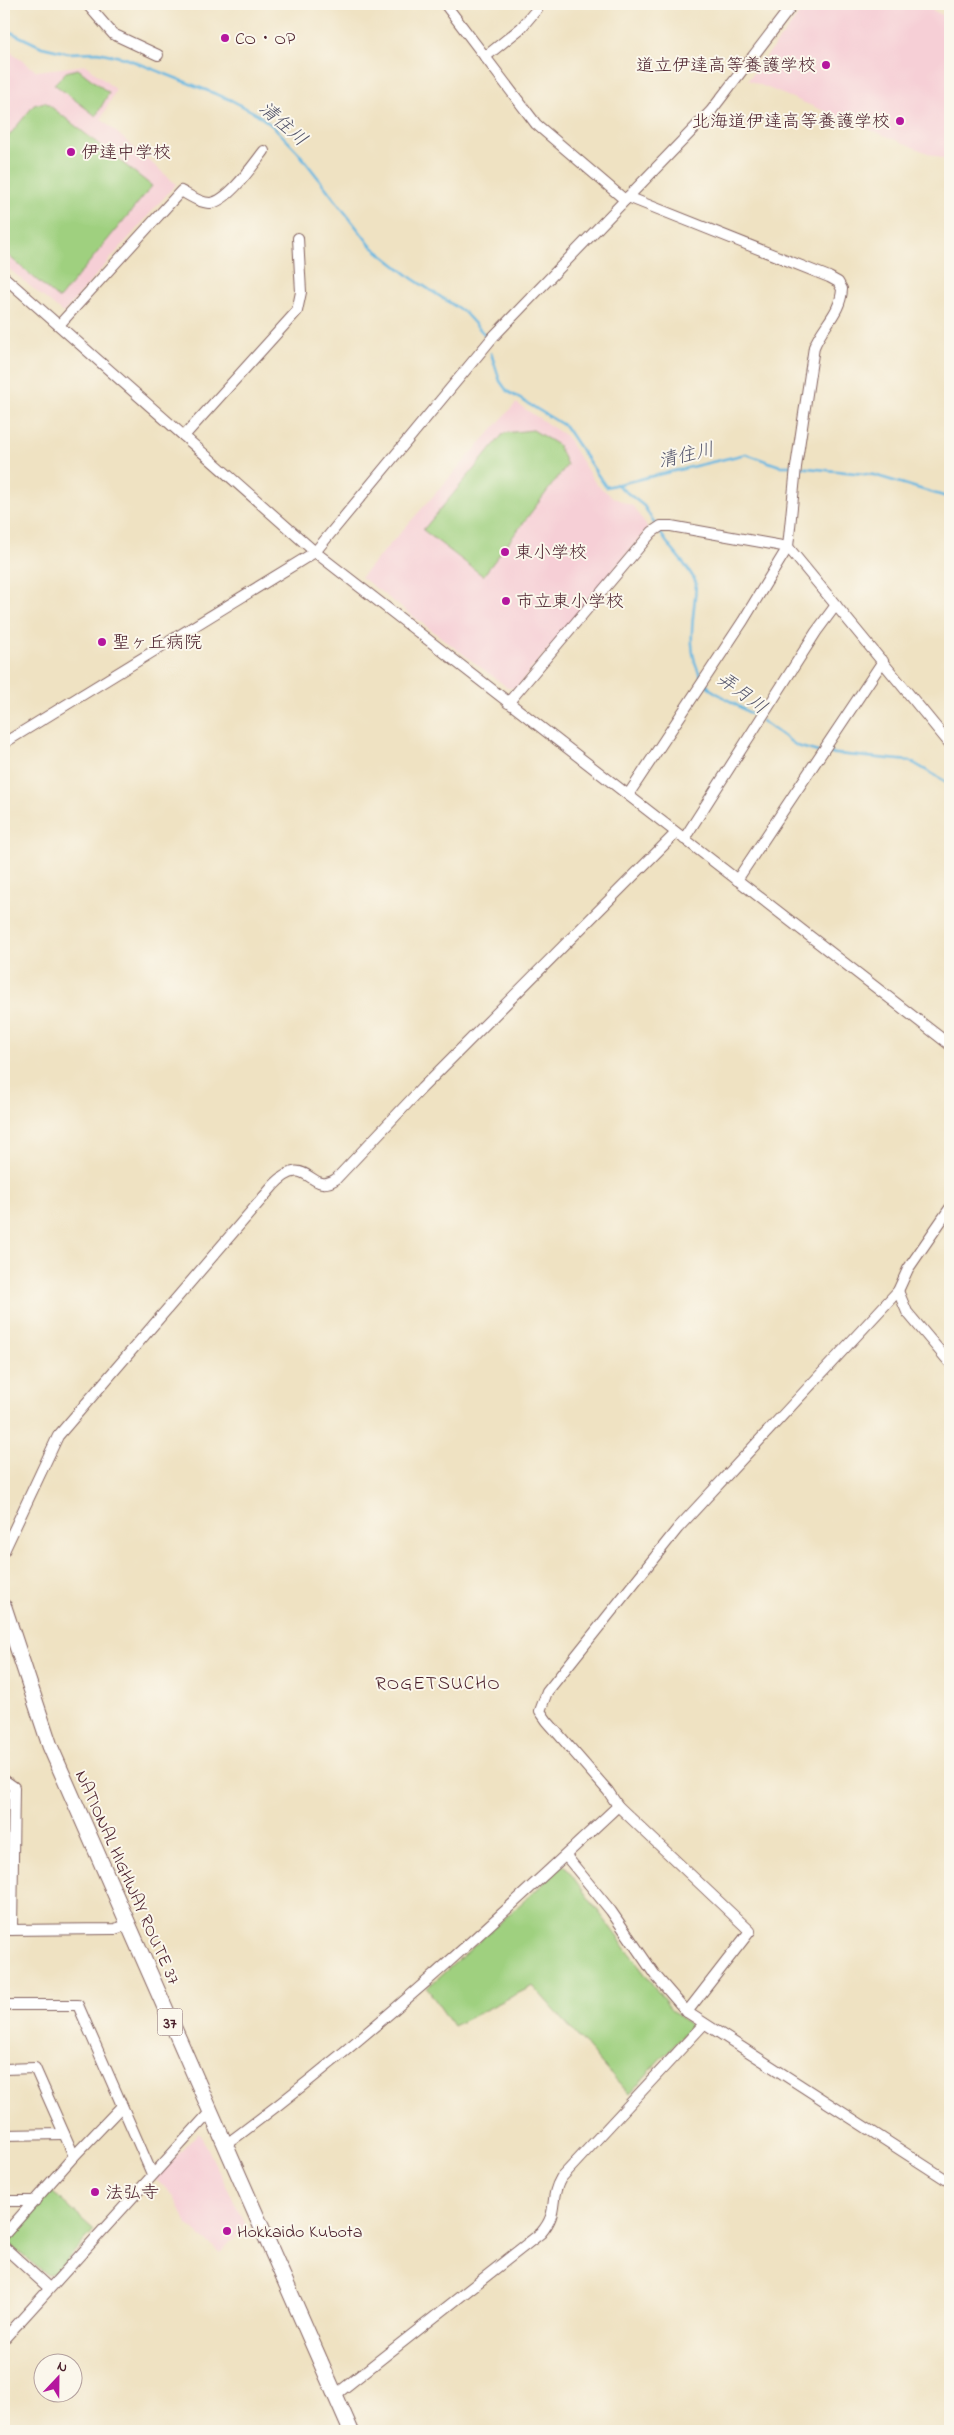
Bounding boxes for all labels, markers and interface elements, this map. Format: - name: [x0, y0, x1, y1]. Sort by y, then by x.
- place label: CO・OP: [235, 27, 296, 53]
- marker: CO・OP: [219, 32, 231, 44]
- place label: 道立伊達高等養護学校: [636, 54, 816, 80]
- marker: 道立伊達高等養護学校: [820, 59, 832, 71]
- water label: 清住川: [252, 96, 313, 154]
- place label: 北海道伊達高等養護学校: [692, 110, 890, 136]
- marker: 北海道伊達高等養護学校: [894, 115, 906, 127]
- place label: 伊達中学校: [81, 141, 171, 167]
- marker: 伊達中学校: [65, 146, 77, 158]
- water label: 清住川: [656, 437, 717, 476]
- place label: 東小学校: [515, 541, 587, 567]
- marker: 東小学校: [499, 546, 511, 558]
- place label: 市立東小学校: [516, 590, 624, 616]
- marker: 市立東小学校: [500, 595, 512, 607]
- place label: 聖ヶ丘病院: [112, 631, 202, 657]
- marker: 聖ヶ丘病院: [96, 636, 108, 648]
- water label: 弄月川: [711, 666, 772, 722]
- district label: ROGETSUCHO: [375, 1671, 501, 1698]
- street label: NATIONAL HIGHWAY ROUTE 37: [67, 1766, 185, 1990]
- road number: 37: [158, 2008, 182, 2035]
- place label: 法弘寺: [105, 2181, 159, 2207]
- marker: 法弘寺: [89, 2186, 101, 2198]
- place label: Hokkaido Kubota: [237, 2220, 363, 2246]
- marker: Hokkaido Kubota: [221, 2225, 233, 2237]
- north arrow: [32, 2352, 82, 2402]
- text: N: [54, 2356, 71, 2379]

